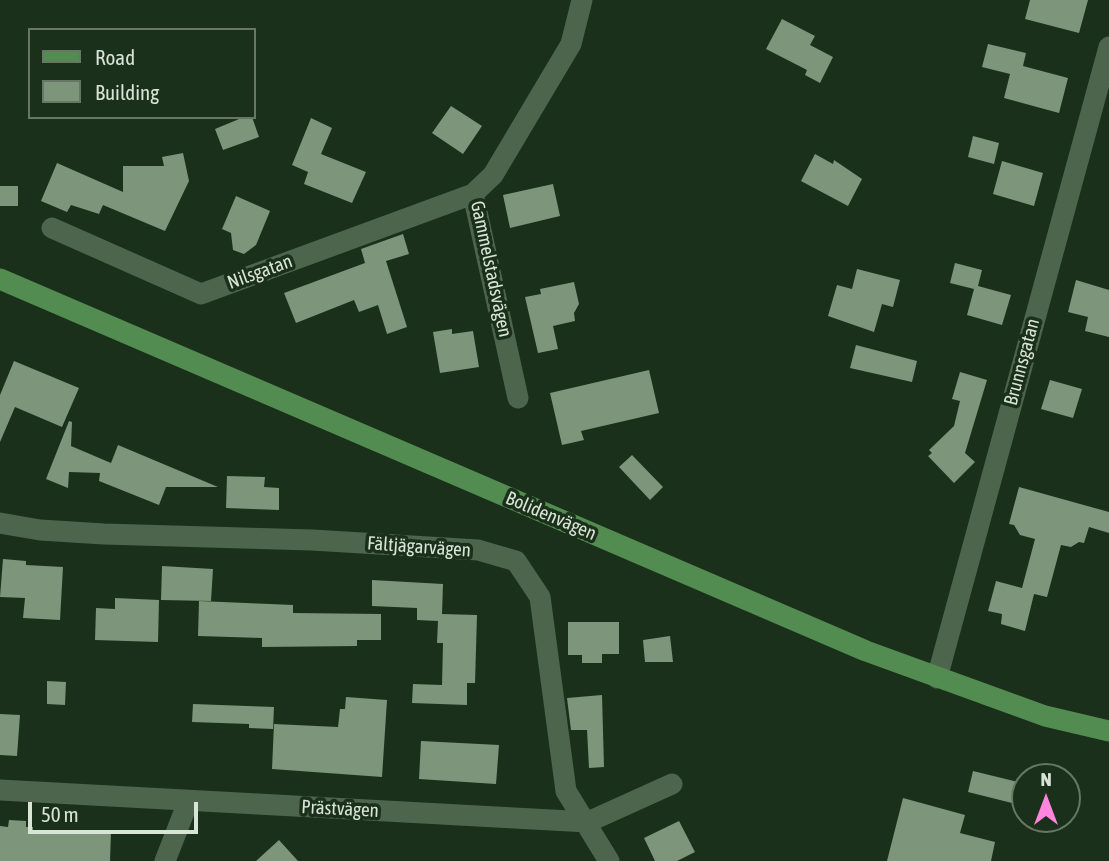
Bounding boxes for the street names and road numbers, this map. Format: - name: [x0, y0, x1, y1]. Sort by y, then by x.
- street label: Gammelstadsvägen: [465, 199, 517, 339]
- street label: Nilsgatan: [224, 250, 296, 294]
- street label: Brunnsgatan: [999, 316, 1045, 408]
- street label: Bolidenvägen: [502, 487, 600, 545]
- street label: Fältjägarvägen: [366, 532, 472, 562]
- street label: Prästvägen: [301, 796, 379, 822]

